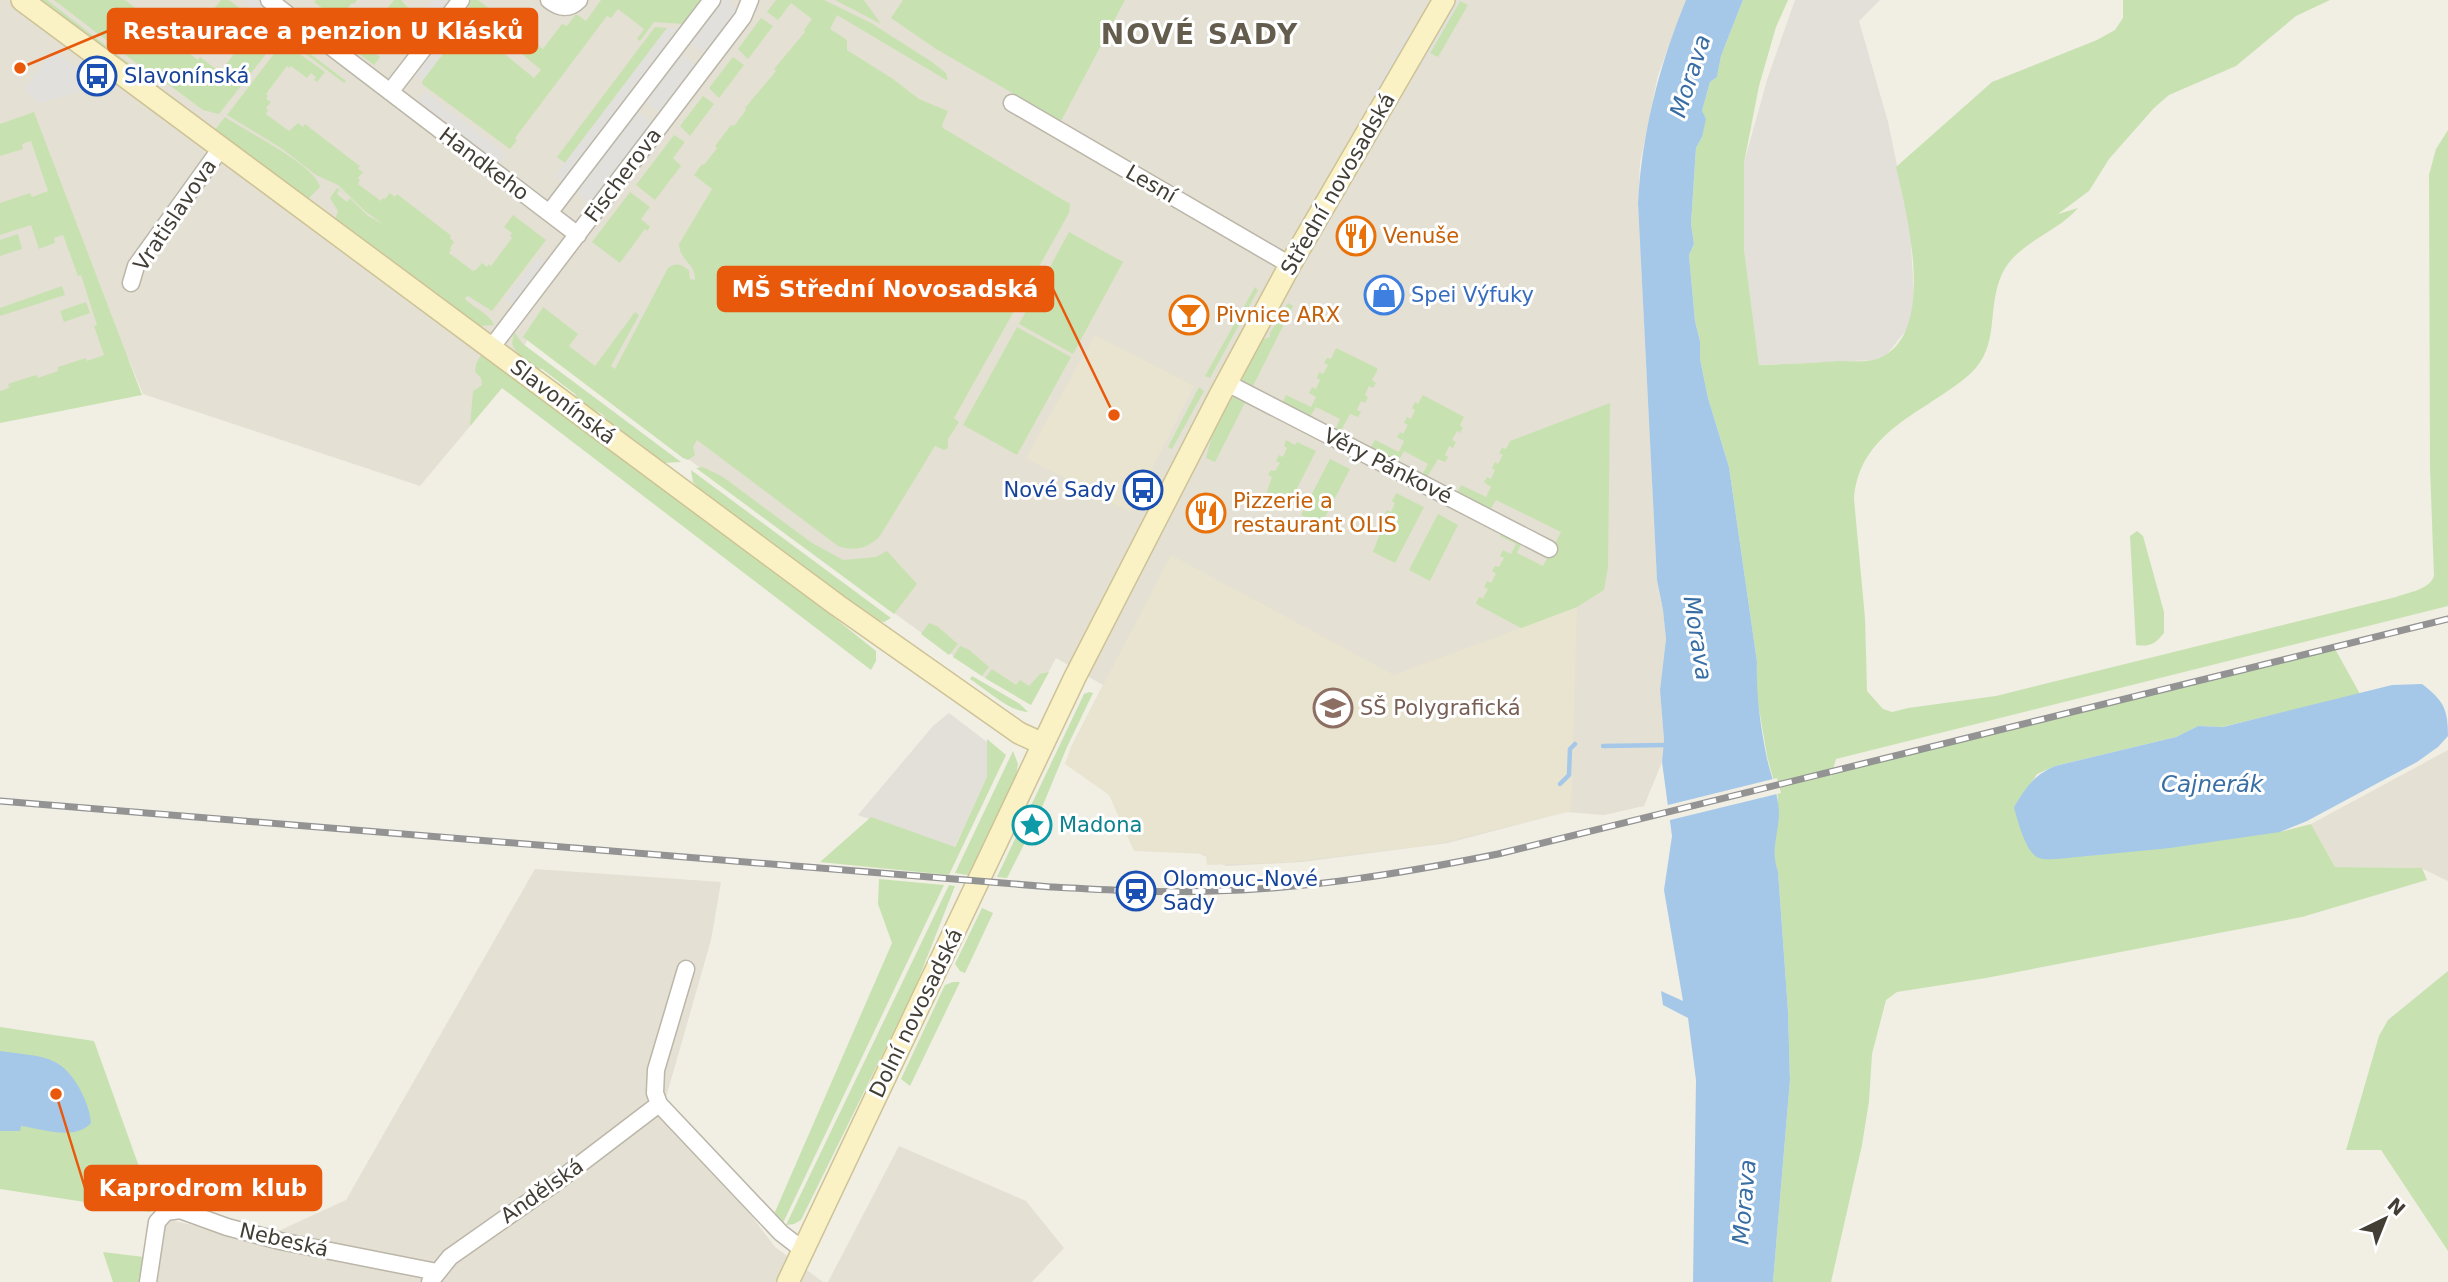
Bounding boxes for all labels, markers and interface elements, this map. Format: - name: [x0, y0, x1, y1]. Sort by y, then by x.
- callout: Restaurace a penzion U Klásků: [108, 9, 537, 53]
- district label: NOVÉ SADY: [1101, 17, 1299, 51]
- text: Restaurace a penzion U Klásků: [123, 18, 523, 44]
- water label: Morava: [1664, 31, 1716, 121]
- bus stop icon: Slavonínská: [76, 55, 118, 97]
- place label: Slavonínská: [124, 64, 249, 88]
- street label: Střední novosadská: [1276, 89, 1400, 279]
- street label: Handkeho: [435, 123, 533, 205]
- street label: Fischerova: [580, 123, 666, 227]
- street label: Vratislavova: [129, 154, 221, 276]
- street label: Lesní: [1121, 160, 1182, 209]
- restaurant icon: Venuše: [1335, 215, 1377, 257]
- place label: Venuše: [1383, 224, 1459, 248]
- callout: MŠ Střední Novosadská: [718, 267, 1053, 311]
- shop icon: Spei Výfuky: [1363, 274, 1405, 316]
- text: MŠ Střední Novosadská: [732, 275, 1038, 302]
- place label: Spei Výfuky: [1411, 283, 1534, 307]
- bar icon: Pivnice ARX: [1168, 294, 1210, 336]
- place label: Pivnice ARX: [1216, 303, 1340, 327]
- street label: Slavonínská: [506, 355, 620, 449]
- street label: Věry Pánkové: [1320, 423, 1456, 509]
- bus stop icon: Nové Sady: [1122, 469, 1164, 511]
- place label: Nové Sady: [1003, 478, 1116, 502]
- place label: Pizzerie a restaurant OLIS: [1233, 489, 1397, 537]
- restaurant icon: Pizzerie a restaurant OLIS: [1185, 492, 1227, 534]
- water label: Morava: [1678, 594, 1718, 682]
- school or university icon: SŠ Polygrafická: [1312, 687, 1354, 729]
- place label: SŠ Polygrafická: [1360, 695, 1521, 720]
- water label: Cajnerák: [2161, 771, 2265, 797]
- place icon: Madona: [1011, 804, 1053, 846]
- place label: Madona: [1059, 813, 1142, 837]
- place label: Olomouc-Nové Sady: [1163, 867, 1318, 915]
- station icon: Olomouc-Nové Sady: [1115, 870, 1157, 912]
- street label: Dolní novosadská: [865, 925, 967, 1101]
- street label: Andělská: [496, 1154, 588, 1228]
- water label: Morava: [1727, 1158, 1761, 1246]
- callout: Kaprodrom klub: [85, 1166, 321, 1210]
- text: Kaprodrom klub: [99, 1175, 307, 1201]
- north arrow: [2350, 1184, 2420, 1254]
- text: N: [2383, 1193, 2410, 1220]
- street label: Nebeská: [237, 1218, 331, 1262]

